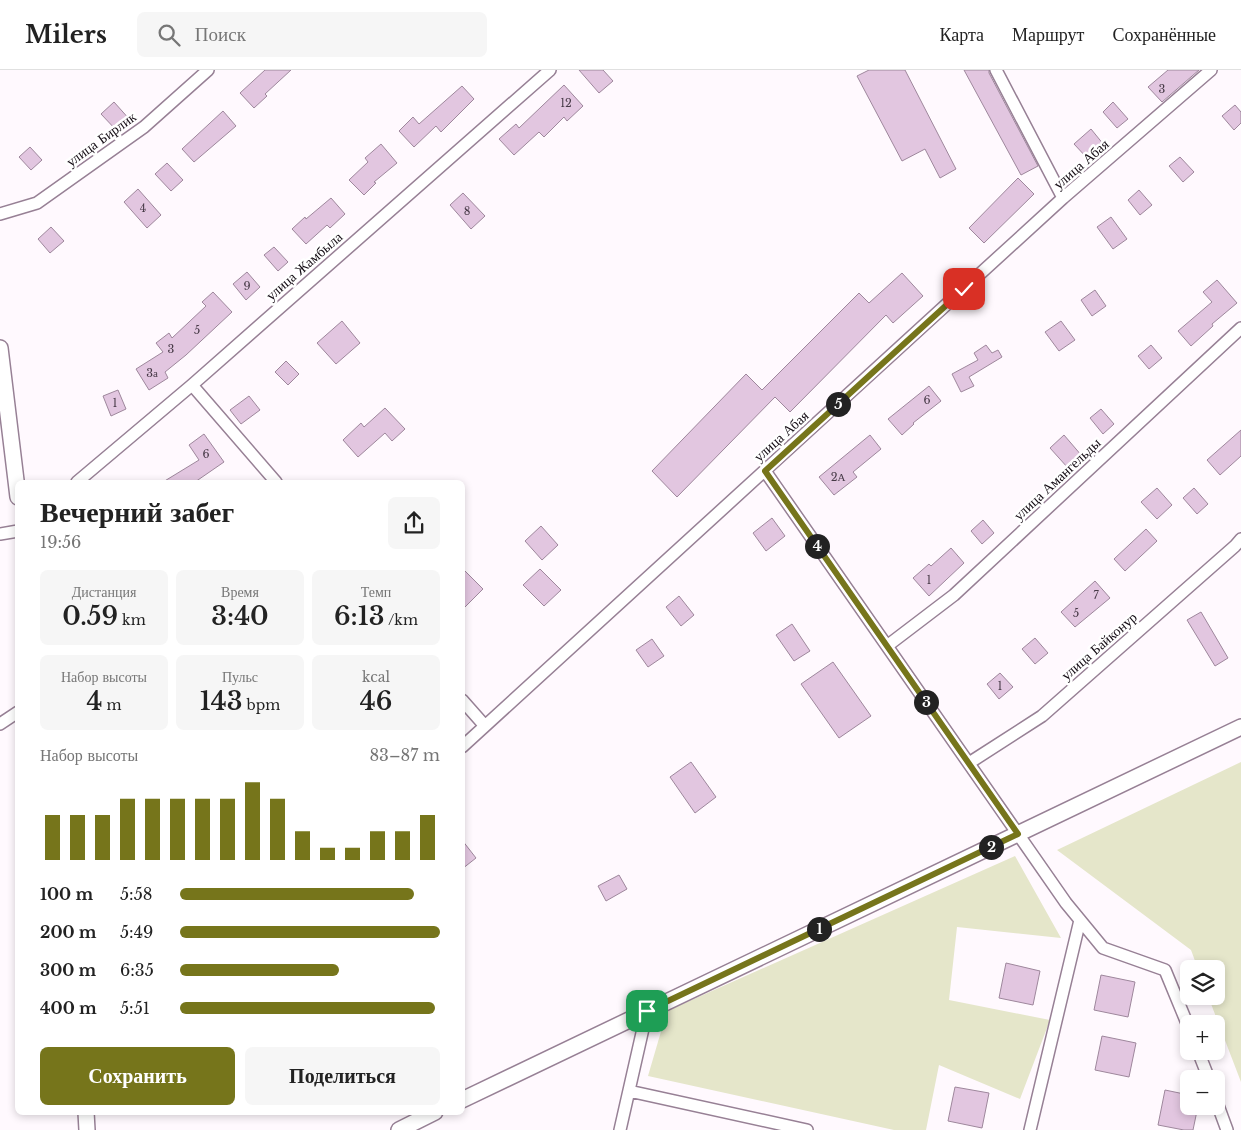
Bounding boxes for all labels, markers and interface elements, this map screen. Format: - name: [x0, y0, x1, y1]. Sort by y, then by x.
- search box: [137, 12, 487, 57]
- text: Milers: [25, 20, 107, 49]
- icon: search: [155, 21, 183, 49]
- text: Поиск: [195, 23, 246, 46]
- text: Карта: [939, 24, 984, 46]
- text: Маршрут: [1012, 24, 1084, 46]
- text: Сохранённые: [1112, 24, 1216, 46]
- house number: 3: [1159, 82, 1166, 96]
- house number: 12: [560, 96, 572, 110]
- street label: улица Бирлик: [62, 107, 140, 170]
- street label: улица Абая: [1050, 135, 1113, 193]
- house number: 4: [140, 201, 146, 215]
- house number: 8: [464, 204, 470, 218]
- street label: улица Жамбыла: [262, 227, 347, 304]
- pin: [943, 268, 985, 310]
- icon: check: [950, 275, 978, 303]
- house number: 9: [243, 279, 251, 293]
- house number: 5: [194, 323, 200, 337]
- house number: 3: [168, 342, 175, 356]
- house number: 3а: [146, 366, 158, 380]
- pin: 5: [826, 392, 850, 416]
- house number: 6: [923, 393, 931, 407]
- text: 5: [834, 395, 843, 413]
- house number: 1: [113, 396, 118, 410]
- street label: улица Абая: [750, 406, 813, 465]
- street label: улица Амангельды: [1010, 434, 1105, 524]
- house number: 6: [202, 447, 210, 461]
- house number: 2А: [831, 470, 845, 484]
- text: Вечерний забег: [40, 495, 234, 530]
- button: share: [388, 497, 440, 549]
- text: 19:56: [40, 532, 81, 552]
- pin: 4: [804, 534, 830, 558]
- text: 4: [813, 537, 822, 555]
- house number: 1: [927, 573, 932, 587]
- text: Дистанция: [72, 583, 136, 601]
- text: Время: [221, 583, 259, 601]
- text: Темп: [361, 583, 391, 601]
- house number: 7: [1093, 588, 1099, 602]
- text: 0.59: [62, 601, 118, 632]
- text: 3:40: [211, 601, 269, 632]
- text: 6:13: [334, 601, 384, 632]
- house number: 5: [1073, 606, 1079, 620]
- street label: улица Байконур: [1057, 608, 1141, 684]
- text: km: [118, 611, 146, 629]
- text: /km: [384, 611, 418, 629]
- text: Набор высоты: [61, 668, 147, 686]
- text: Пульс: [222, 668, 258, 686]
- text: kcal: [362, 668, 390, 686]
- house number: 1: [998, 679, 1003, 693]
- text: 4: [86, 686, 102, 717]
- text: 143: [200, 686, 243, 717]
- text: 46: [360, 686, 392, 717]
- pin: 3: [914, 690, 938, 714]
- text: 3: [922, 693, 931, 711]
- text: m: [102, 696, 122, 714]
- text: bpm: [243, 696, 280, 714]
- text: Набор высоты: [40, 745, 138, 765]
- text: 83–87 m: [369, 745, 440, 765]
- pin: 2: [978, 834, 1004, 860]
- text: 2: [987, 838, 996, 856]
- text: 100 m: [40, 884, 93, 904]
- text: 5:58: [120, 884, 152, 904]
- pin: 1: [806, 916, 832, 942]
- text: 1: [816, 920, 823, 938]
- text: 200 m: [40, 922, 97, 942]
- text: 5:49: [120, 922, 153, 942]
- text: 300 m: [40, 960, 96, 980]
- text: 6:35: [120, 960, 154, 980]
- map controls: [1180, 960, 1225, 1115]
- button: layers: [1180, 960, 1225, 1005]
- pin: [626, 990, 668, 1032]
- icon: arrive: [633, 997, 661, 1025]
- text: 400 m: [40, 998, 97, 1018]
- text: 5:51: [120, 998, 150, 1018]
- button: +: [1180, 1015, 1225, 1060]
- button: Сохранить: [40, 1047, 235, 1105]
- button: Поделиться: [245, 1047, 440, 1105]
- button: −: [1180, 1070, 1225, 1115]

